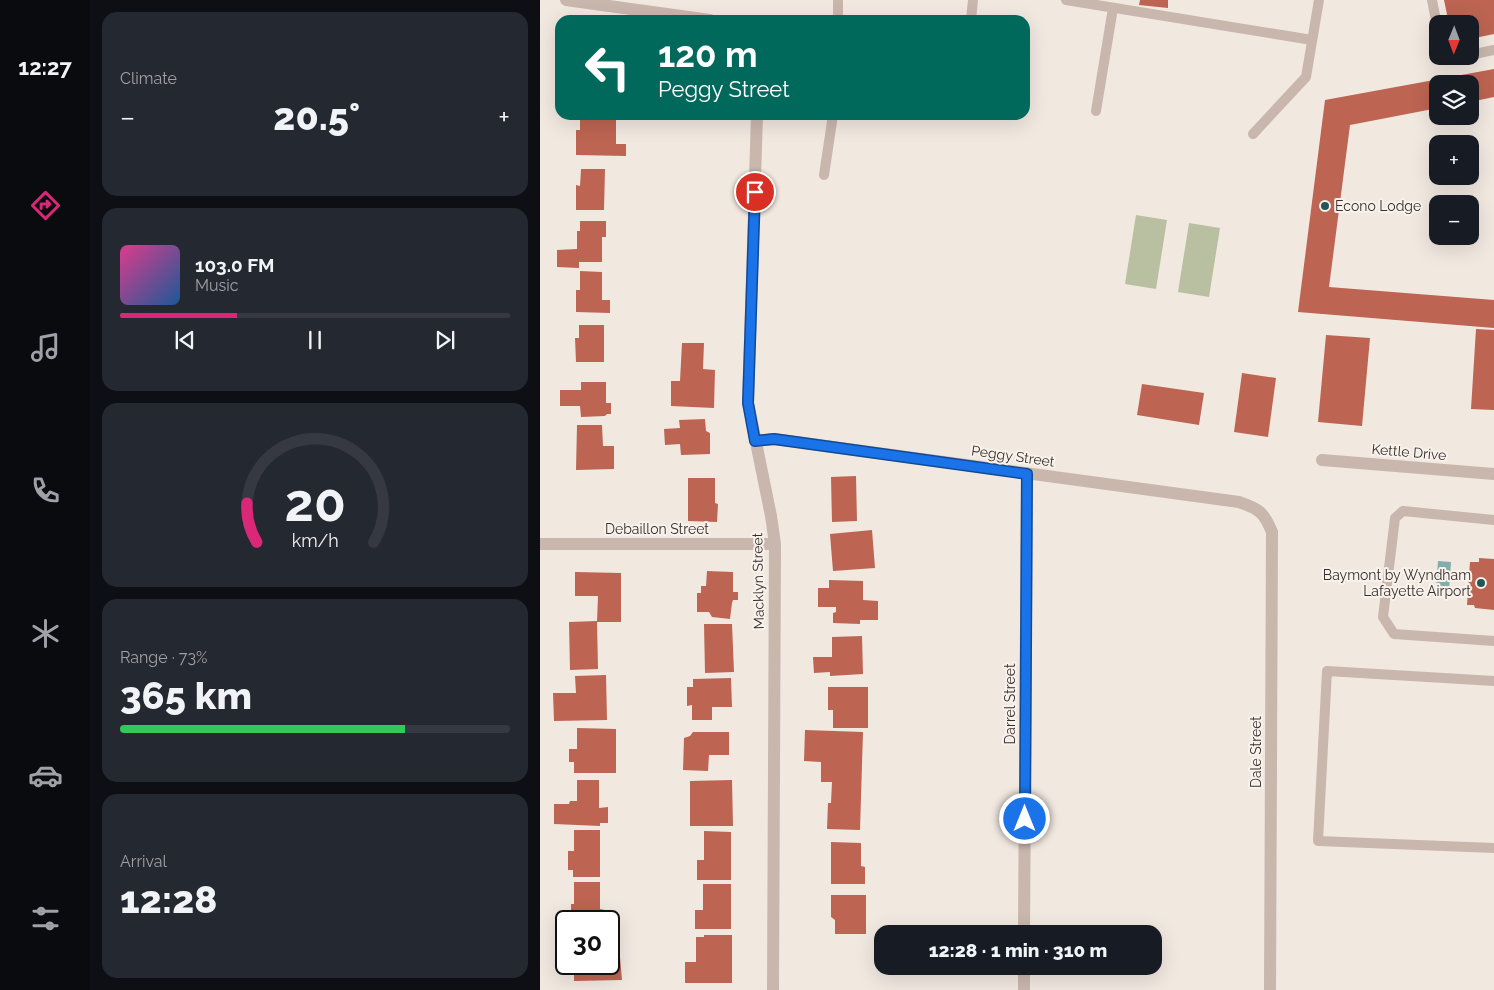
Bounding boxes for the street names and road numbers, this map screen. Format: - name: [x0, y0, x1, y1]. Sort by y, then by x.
- street label: Kettle Drive: [1371, 441, 1447, 463]
- street label: Peggy Street: [970, 442, 1056, 470]
- street label: Debaillon Street: [605, 521, 709, 537]
- street label: Macklyn Street: [749, 532, 767, 629]
- street label: Darrel Street: [1002, 663, 1018, 745]
- street label: Dale Street: [1248, 716, 1264, 788]

